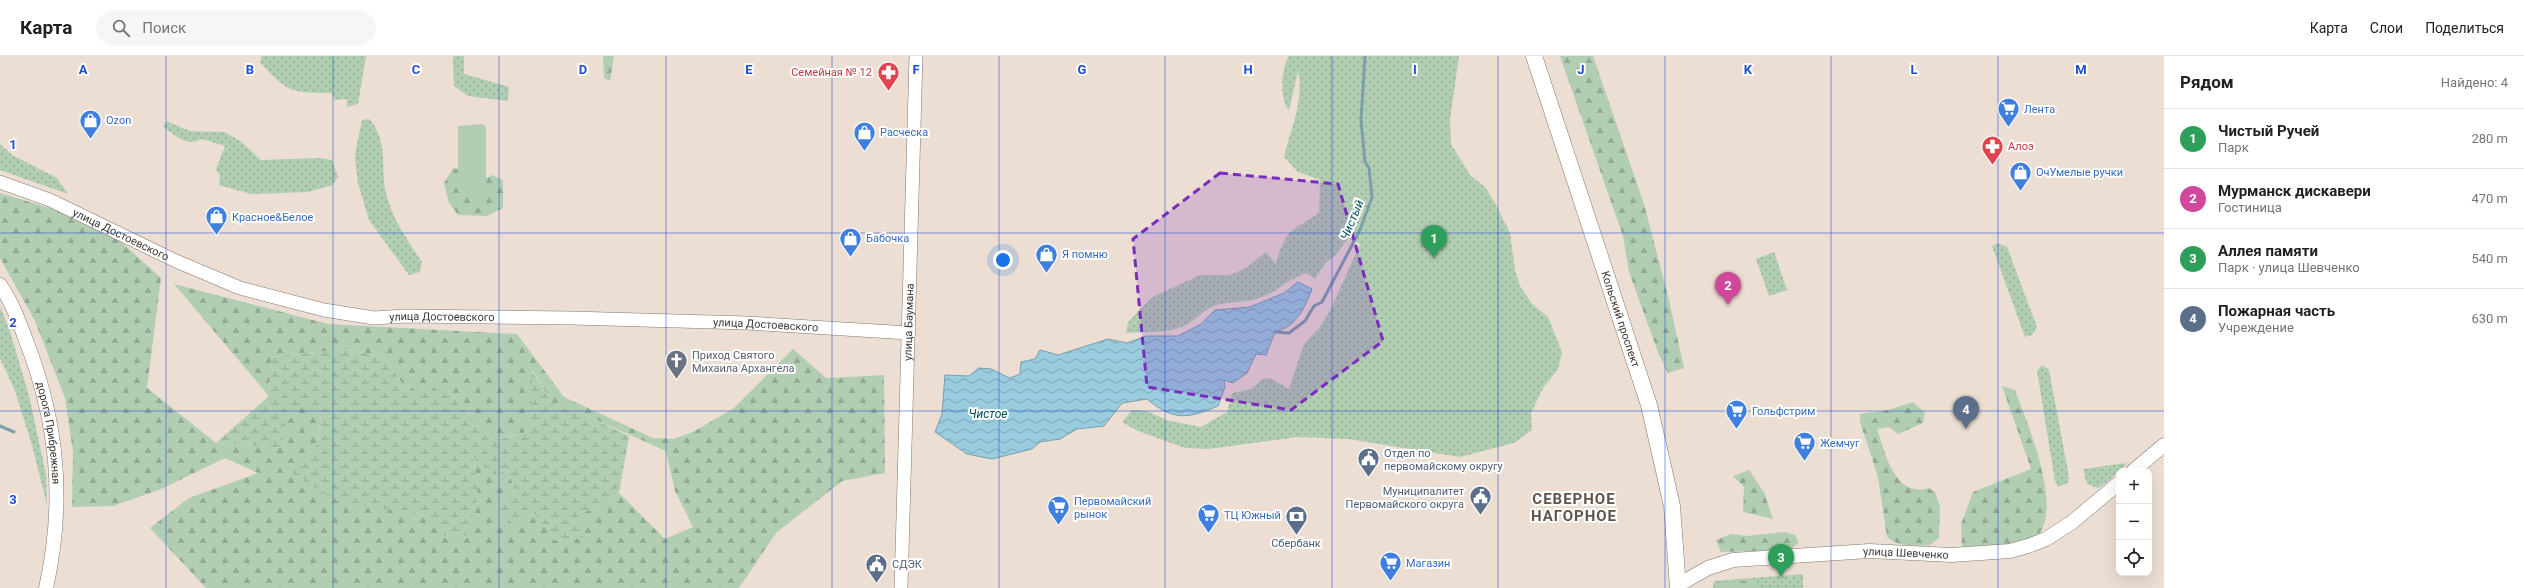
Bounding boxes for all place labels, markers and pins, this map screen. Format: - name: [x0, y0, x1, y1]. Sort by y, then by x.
- pharmacy icon: Семейная № 12: [875, 59, 901, 92]
- place label: Семейная № 12: [791, 66, 872, 79]
- supermarket icon: Лента: [1996, 96, 2022, 129]
- place label: Лента: [2024, 103, 2055, 116]
- shop icon: Ozon: [77, 107, 103, 140]
- place label: Ozon: [106, 114, 131, 127]
- shop icon: Расческа: [851, 119, 877, 152]
- place label: Расческа: [880, 126, 928, 139]
- pharmacy icon: Алоэ: [1979, 133, 2005, 166]
- place label: Алоэ: [2008, 140, 2034, 153]
- shop icon: ОчУмелые ручки: [2007, 159, 2033, 192]
- place label: ОчУмелые ручки: [2036, 166, 2123, 179]
- shop icon: Красное&Белое: [204, 204, 230, 237]
- place label: Красное&Белое: [232, 211, 314, 224]
- shop icon: Бабочка: [837, 225, 863, 258]
- pin: 1: [1421, 225, 1447, 258]
- place label: Бабочка: [866, 232, 909, 245]
- shop icon: Я помню: [1033, 241, 1059, 274]
- place label: Я помню: [1062, 248, 1108, 261]
- pin: 2: [1715, 272, 1741, 305]
- church icon: Приход Святого Михаила Архангела: [664, 348, 690, 381]
- place label: Приход Святого Михаила Архангела: [692, 349, 795, 375]
- pin: 4: [1953, 396, 1979, 429]
- supermarket icon: Гольфстрим: [1723, 398, 1749, 431]
- place label: Гольфстрим: [1752, 405, 1815, 418]
- supermarket icon: Жемчуг: [1791, 430, 1817, 463]
- place label: Жемчуг: [1820, 437, 1860, 450]
- public building icon: Отдел по первомайскому округу: [1356, 446, 1382, 479]
- place label: Отдел по первомайскому округу: [1384, 447, 1504, 473]
- public building icon: Муниципалитет Первомайского округа: [1467, 484, 1493, 517]
- place label: Муниципалитет Первомайского округа: [1346, 485, 1465, 511]
- supermarket icon: Первомайский рынок: [1045, 494, 1071, 527]
- place label: Первомайский рынок: [1074, 495, 1151, 521]
- supermarket icon: ТЦ Южный: [1195, 502, 1221, 535]
- bank icon: Сбербанк: [1283, 504, 1309, 537]
- place label: ТЦ Южный: [1224, 509, 1281, 522]
- place label: Сбербанк: [1271, 537, 1321, 550]
- pin: 3: [1768, 544, 1794, 577]
- supermarket icon: Магазин: [1377, 550, 1403, 583]
- public building icon: СДЭК: [864, 551, 890, 584]
- place label: Магазин: [1406, 557, 1450, 570]
- place label: СДЭК: [892, 558, 923, 571]

